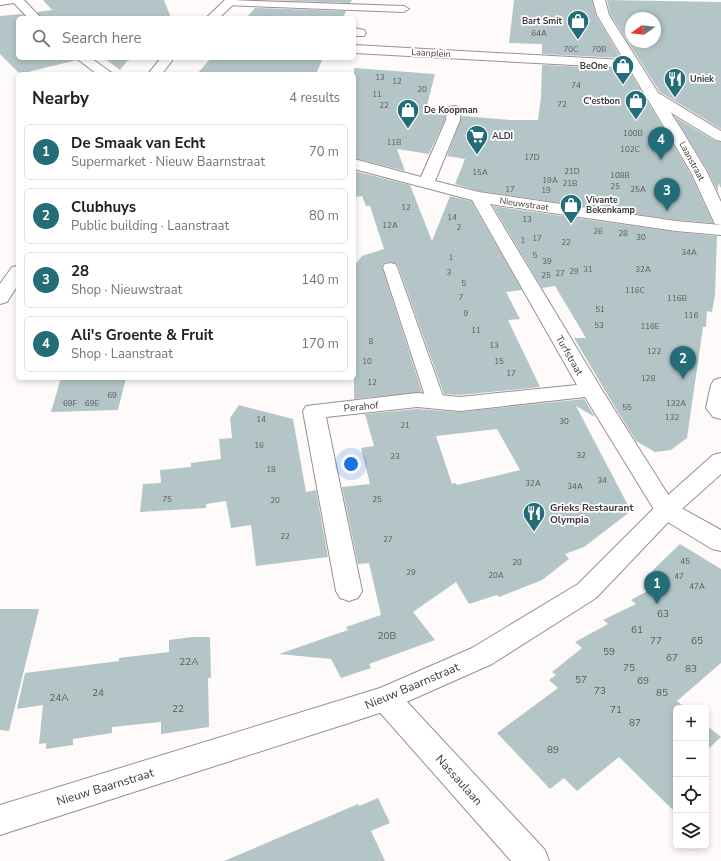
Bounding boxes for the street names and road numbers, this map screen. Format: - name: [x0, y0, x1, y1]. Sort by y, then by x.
- street label: Laanplein: [411, 46, 451, 60]
- street label: Laanstraat: [677, 139, 708, 183]
- street label: Nieuwstraat: [499, 195, 550, 213]
- street label: Turfstraat: [552, 333, 586, 378]
- street label: Perahof: [343, 398, 380, 416]
- street label: Nieuw Baarnstraat: [362, 659, 462, 713]
- street label: Nassaulaan: [432, 751, 486, 809]
- street label: Nieuw Baarnstraat: [54, 764, 156, 809]

